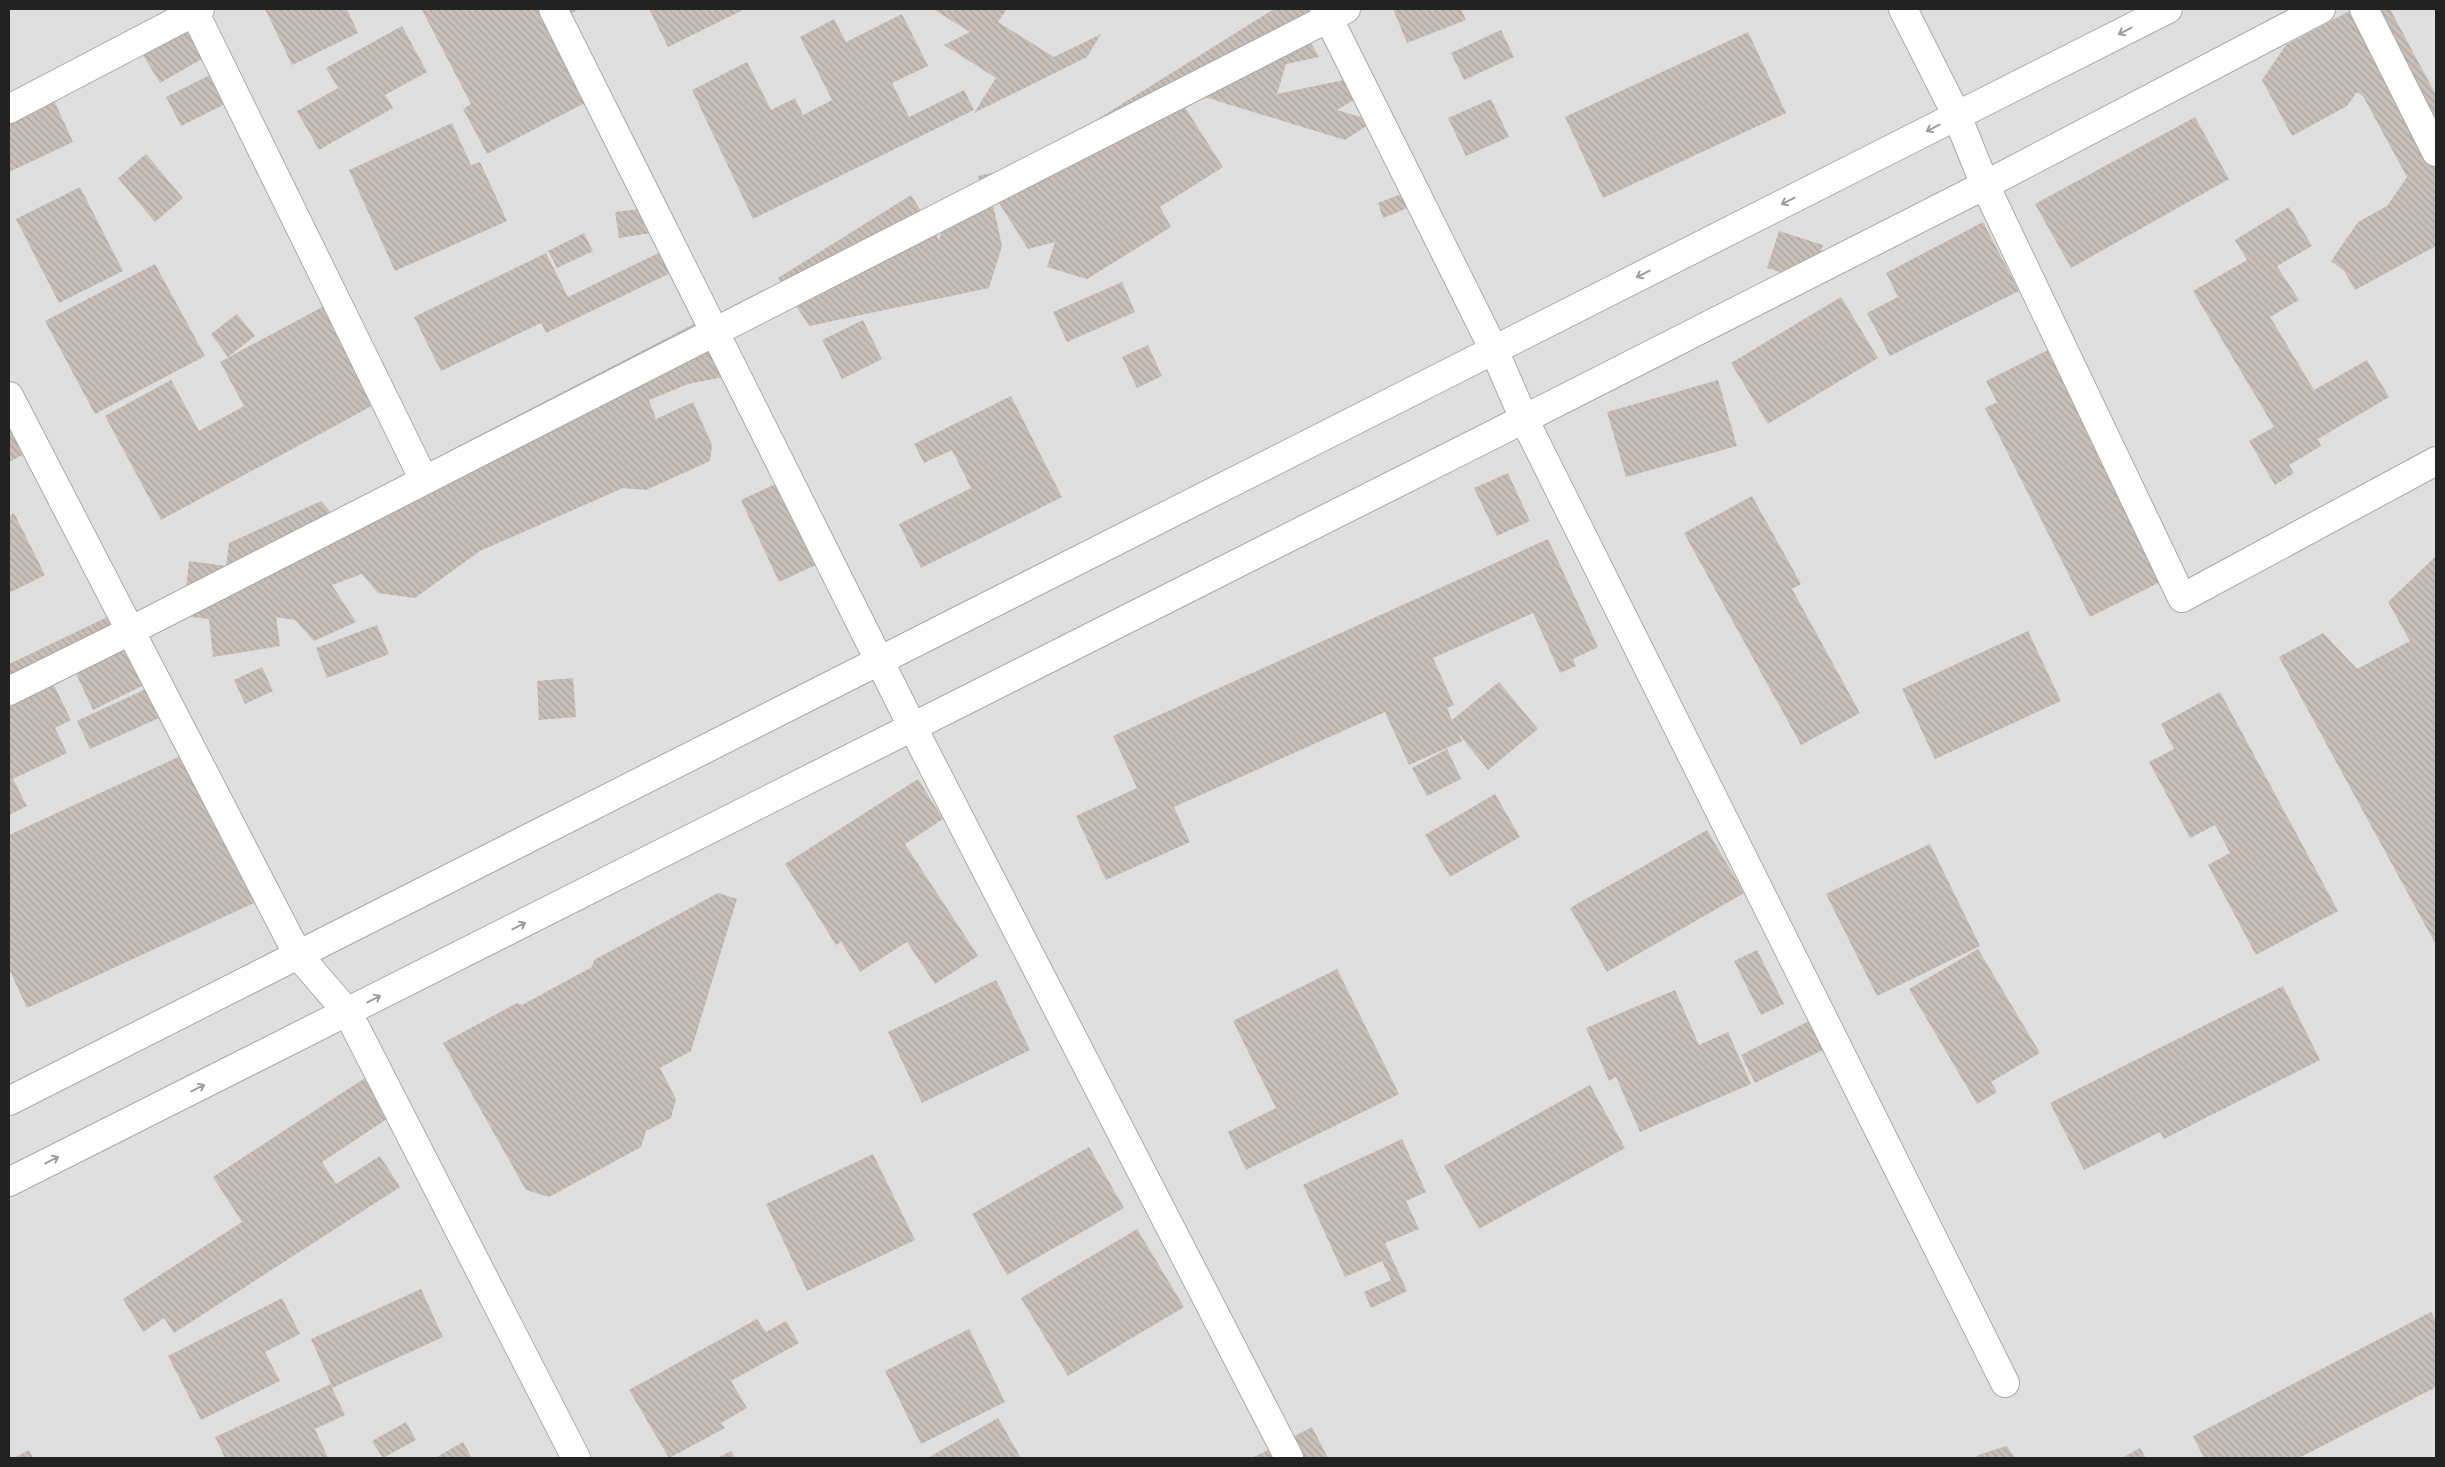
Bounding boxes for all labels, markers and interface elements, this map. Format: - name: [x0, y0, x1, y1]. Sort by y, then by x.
- one-way arrow: [2118, 27, 2133, 36]
- one-way arrow: [1926, 124, 1941, 133]
- one-way arrow: [1781, 197, 1796, 206]
- one-way arrow: [1636, 270, 1651, 279]
- one-way arrow: [512, 921, 527, 931]
- one-way arrow: [367, 994, 382, 1004]
- one-way arrow: [190, 1083, 205, 1092]
- one-way arrow: [45, 1155, 60, 1165]

